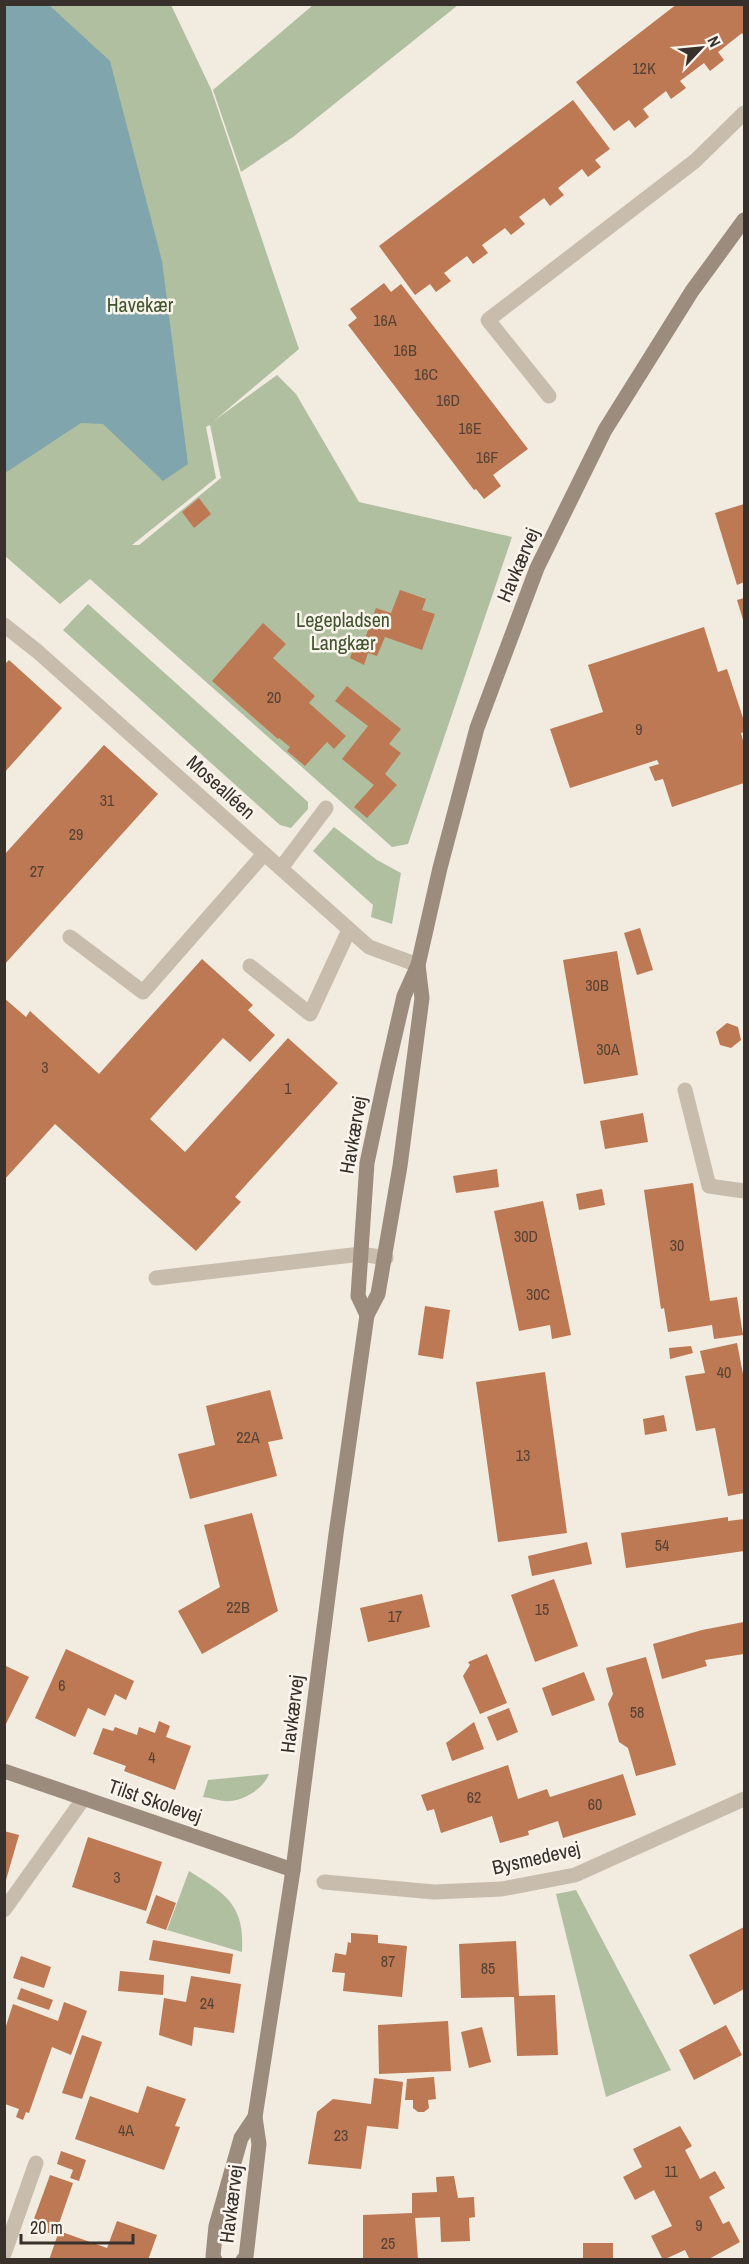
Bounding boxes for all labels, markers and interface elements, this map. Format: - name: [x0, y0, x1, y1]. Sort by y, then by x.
- north arrow: [671, 18, 731, 78]
- text: N: [703, 32, 726, 51]
- house number: 12K: [632, 57, 656, 79]
- park label: Havekær: [107, 291, 174, 318]
- house number: 16A: [373, 309, 397, 331]
- house number: 16B: [393, 339, 417, 361]
- house number: 16C: [414, 363, 438, 385]
- house number: 16D: [436, 389, 460, 411]
- house number: 16E: [458, 417, 482, 439]
- house number: 16F: [476, 446, 498, 468]
- street label: Havkærvej: [490, 523, 545, 606]
- park label: Legepladsen Langkær: [296, 606, 390, 656]
- house number: 20: [267, 686, 281, 708]
- house number: 9: [635, 718, 643, 740]
- street label: Mosealléen: [181, 749, 262, 825]
- house number: 31: [100, 789, 115, 811]
- house number: 29: [69, 823, 83, 845]
- house number: 27: [30, 860, 44, 882]
- house number: 30B: [585, 974, 609, 996]
- house number: 30A: [596, 1038, 620, 1060]
- house number: 3: [41, 1056, 49, 1078]
- house number: 1: [284, 1077, 292, 1099]
- street label: Havkærvej: [332, 1094, 373, 1176]
- house number: 30D: [514, 1225, 538, 1247]
- house number: 30: [670, 1234, 684, 1256]
- house number: 30C: [526, 1283, 550, 1305]
- house number: 40: [717, 1361, 731, 1383]
- house number: 22A: [236, 1426, 260, 1448]
- house number: 13: [516, 1444, 530, 1466]
- house number: 54: [655, 1534, 669, 1556]
- house number: 22B: [226, 1596, 250, 1618]
- house number: 15: [535, 1598, 549, 1620]
- house number: 17: [388, 1605, 402, 1627]
- street label: Havkærvej: [273, 1673, 310, 1754]
- house number: 6: [58, 1674, 66, 1696]
- house number: 58: [630, 1701, 644, 1723]
- house number: 4: [148, 1746, 156, 1768]
- street label: Tilst Skolevej: [105, 1772, 205, 1829]
- house number: 62: [467, 1786, 481, 1808]
- house number: 60: [588, 1793, 602, 1815]
- street label: Bysmedevej: [489, 1834, 582, 1881]
- house number: 3: [113, 1866, 121, 1888]
- house number: 87: [381, 1950, 395, 1972]
- house number: 85: [481, 1957, 495, 1979]
- house number: 24: [200, 1992, 214, 2014]
- house number: 4A: [118, 2119, 134, 2141]
- house number: 23: [334, 2124, 348, 2146]
- house number: 11: [664, 2160, 679, 2182]
- street label: Havkærvej: [212, 2163, 249, 2244]
- scale bar: [21, 2207, 134, 2245]
- house number: 9: [695, 2214, 703, 2236]
- text: 20 m: [30, 2215, 63, 2240]
- house number: 25: [381, 2232, 395, 2254]

